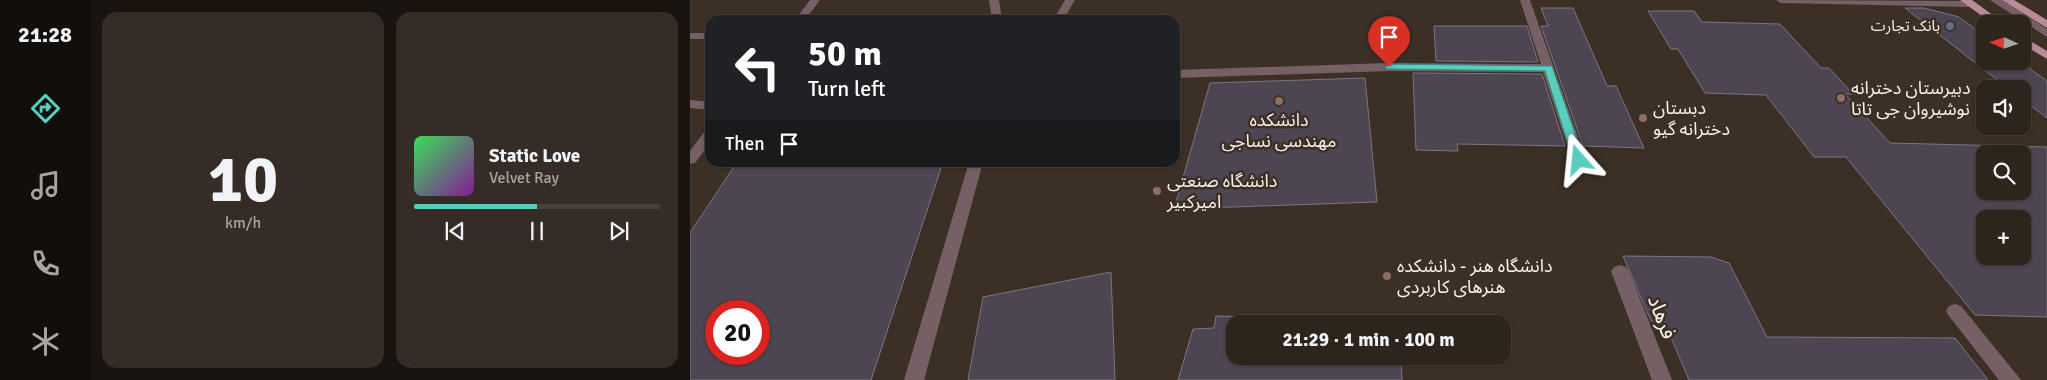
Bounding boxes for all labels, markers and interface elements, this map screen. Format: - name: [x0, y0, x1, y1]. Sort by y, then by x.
- north arrow: [1976, 15, 2031, 70]
- map controls: [1976, 15, 2031, 265]
- pin: [1368, 16, 1410, 67]
- place label: بانک تجارت: [1871, 17, 1940, 35]
- marker: بانک تجارت: [1944, 20, 1956, 32]
- text: 21:28: [18, 21, 72, 48]
- icon: arrive: [1375, 23, 1403, 51]
- text: 50 m: [808, 32, 882, 75]
- icon: left: [725, 35, 790, 100]
- text: Turn left: [808, 75, 886, 102]
- place label: دبیرستان دخترانه نوشیروان جی تاتا: [1851, 77, 1971, 120]
- button: sound: [1976, 80, 2031, 135]
- icon: directions: [28, 91, 63, 126]
- marker: دبیرستان دخترانه نوشیروان جی تاتا: [1835, 92, 1847, 104]
- marker: دانشکده مهندسی نساجی: [1273, 95, 1285, 107]
- place label: دبستان دخترانه گیو: [1653, 97, 1730, 140]
- place label: دانشکده مهندسی نساجی: [1222, 109, 1336, 152]
- marker: دبستان دخترانه گیو: [1637, 112, 1649, 124]
- icon: arrive: [775, 130, 803, 158]
- text: Then: [725, 132, 765, 156]
- position arrow: [1552, 133, 1604, 185]
- text: 10: [208, 140, 278, 220]
- text: Static Love: [489, 144, 580, 168]
- button: search: [1976, 145, 2031, 200]
- icon: music: [28, 168, 63, 203]
- text: Velvet Ray: [489, 168, 559, 188]
- place label: دانشگاه صنعتی امیرکبیر: [1166, 170, 1277, 213]
- marker: دانشگاه صنعتی امیرکبیر: [1151, 185, 1163, 197]
- button: +: [1976, 210, 2031, 265]
- text: km/h: [225, 213, 261, 233]
- icon: previous: [441, 217, 469, 245]
- icon: pause: [523, 217, 551, 245]
- icon: next: [605, 217, 633, 245]
- icon: phone: [28, 246, 63, 281]
- place label: دانشگاه هنر - دانشکده هنرهای کاربردی: [1397, 255, 1553, 298]
- marker: دانشگاه هنر - دانشکده هنرهای کاربردی: [1381, 270, 1393, 282]
- street label: فرهاد: [1642, 291, 1682, 343]
- speed limit sign: 20: [705, 300, 770, 365]
- icon: climate: [28, 324, 63, 359]
- text: 21:29 · 1 min · 100 m: [1282, 328, 1455, 352]

